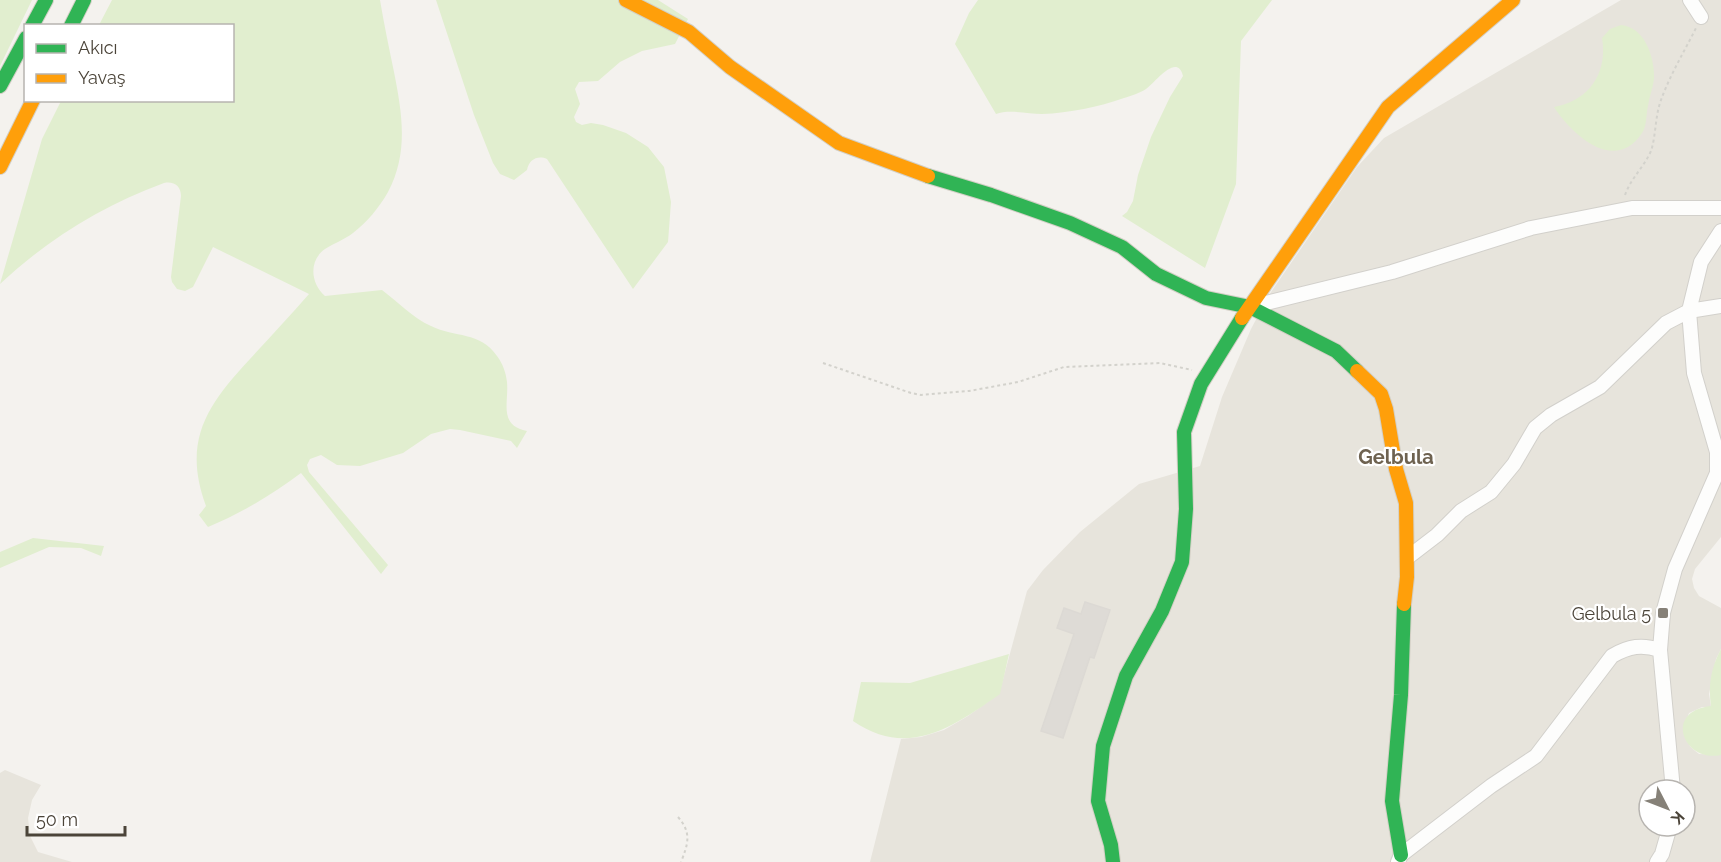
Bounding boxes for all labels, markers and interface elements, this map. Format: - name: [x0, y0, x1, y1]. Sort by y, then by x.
- legend: [24, 24, 234, 102]
- text: Akıcı: [78, 37, 117, 58]
- text: Yavaş: [78, 67, 126, 88]
- district label: Gelbula: [1358, 445, 1434, 469]
- place label: Gelbula 5: [1572, 603, 1651, 624]
- marker: Gelbula 5: [1656, 606, 1670, 620]
- north arrow: [1637, 778, 1697, 838]
- scale bar: [27, 799, 124, 837]
- text: K: [1667, 807, 1688, 828]
- text: 50 m: [36, 809, 78, 830]

